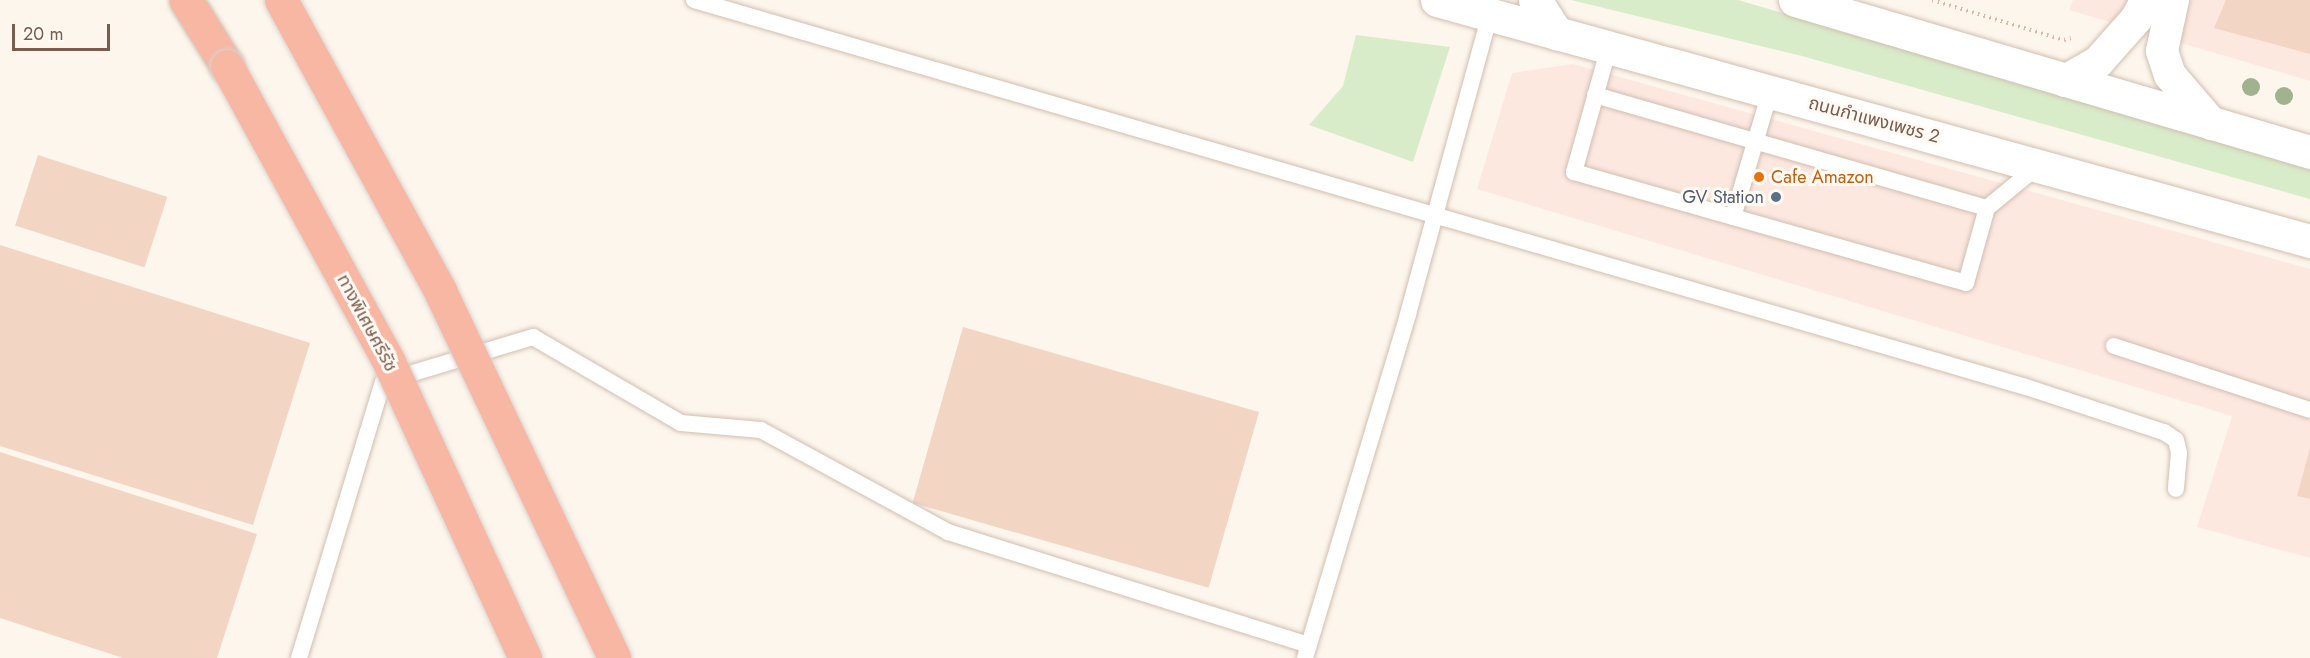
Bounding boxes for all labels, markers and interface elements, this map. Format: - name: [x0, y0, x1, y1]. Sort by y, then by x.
- scale bar: [15, 12, 112, 50]
- text: 20 m: [23, 21, 63, 47]
- street label: ถนนกำแพงเพชร 2: [1806, 92, 1942, 148]
- place label: Cafe Amazon: [1771, 166, 1874, 188]
- marker: Cafe Amazon: [1752, 170, 1766, 184]
- place label: GV Station: [1682, 186, 1764, 208]
- marker: GV Station: [1769, 190, 1783, 204]
- street label: ทางพิเศษศรีรัช: [332, 271, 402, 375]

